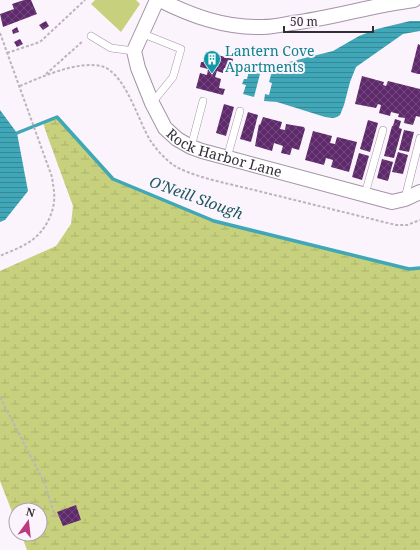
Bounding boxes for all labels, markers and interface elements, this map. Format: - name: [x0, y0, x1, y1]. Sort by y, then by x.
- scale bar: [284, 8, 373, 34]
- text: 50 m: [290, 13, 318, 30]
- place label: Lantern Cove Apartments: [225, 41, 315, 76]
- building icon: Lantern Cove Apartments: [202, 49, 222, 74]
- street label: Rock Harbor Lane: [163, 124, 284, 181]
- water label: O'Neill Slough: [147, 171, 246, 223]
- north arrow: [8, 502, 48, 542]
- text: N: [25, 503, 37, 520]

